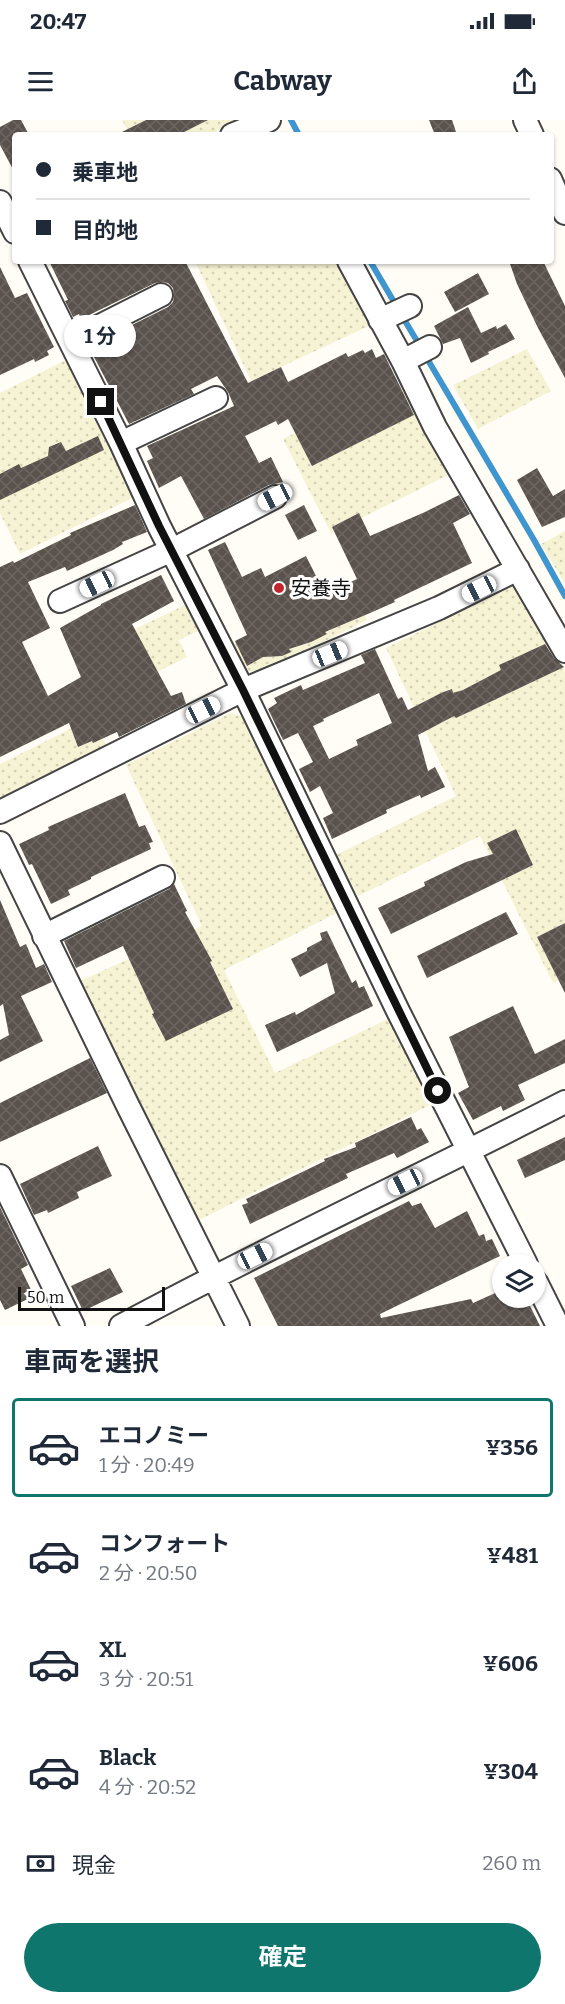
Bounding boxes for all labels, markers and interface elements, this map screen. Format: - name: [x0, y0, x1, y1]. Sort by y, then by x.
- text: 20:47: [30, 8, 86, 35]
- icon: menu: [24, 65, 57, 98]
- text: Cabway: [233, 65, 332, 97]
- icon: share: [508, 65, 541, 98]
- text: 乗車地: [72, 159, 138, 186]
- text: 目的地: [72, 217, 138, 244]
- callout: 1 分: [65, 315, 137, 357]
- text: 1 分: [84, 324, 116, 348]
- route end: [87, 388, 114, 415]
- car: [255, 481, 295, 513]
- car: [77, 568, 117, 600]
- car: [459, 573, 499, 605]
- place label: 安養寺: [291, 576, 351, 600]
- marker: 安養寺: [272, 581, 286, 595]
- car: [310, 639, 350, 669]
- car: [183, 694, 223, 726]
- route start: [424, 1077, 451, 1104]
- car: [385, 1166, 425, 1198]
- car: [235, 1240, 275, 1272]
- map controls: [492, 1254, 546, 1308]
- button: layers: [492, 1254, 546, 1308]
- scale bar: [18, 1284, 165, 1312]
- text: 50 m: [27, 1288, 64, 1307]
- text: 車両を選択: [24, 1346, 159, 1378]
- icon: car: [27, 1421, 81, 1475]
- text: エコノミー: [99, 1422, 209, 1449]
- text: ¥356: [486, 1434, 538, 1461]
- text: 1 分 · 20:49: [99, 1453, 195, 1477]
- icon: car: [27, 1529, 81, 1583]
- text: コンフォート: [99, 1530, 230, 1557]
- text: ¥481: [487, 1542, 538, 1569]
- text: 2 分 · 20:50: [99, 1561, 198, 1585]
- text: XL: [99, 1636, 126, 1663]
- icon: car: [27, 1637, 81, 1691]
- text: ¥606: [483, 1650, 538, 1677]
- text: 3 分 · 20:51: [99, 1667, 193, 1691]
- text: Black: [99, 1744, 156, 1771]
- icon: car: [27, 1745, 81, 1799]
- text: ¥304: [483, 1758, 538, 1785]
- text: 4 分 · 20:52: [99, 1775, 196, 1799]
- icon: cash: [24, 1847, 57, 1880]
- text: 260 m: [482, 1851, 541, 1875]
- text: 現金: [72, 1852, 116, 1879]
- button: 確定: [24, 1923, 541, 1992]

